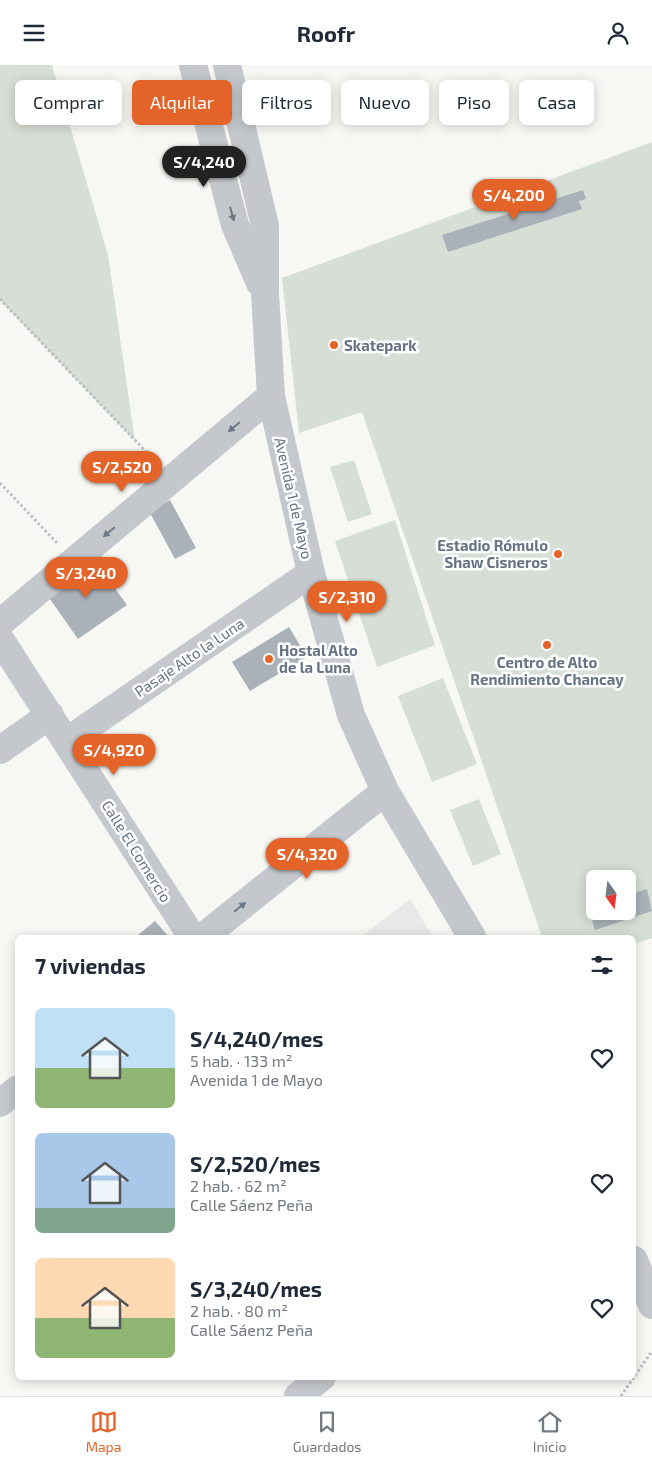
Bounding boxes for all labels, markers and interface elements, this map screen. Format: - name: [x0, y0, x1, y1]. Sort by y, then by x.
- icon: menu: [20, 19, 48, 47]
- icon: person: [604, 19, 632, 47]
- text: Roofr: [297, 20, 355, 46]
- chip: Comprar: [15, 80, 122, 125]
- chip: Alquilar: [132, 80, 232, 125]
- chip: Filtros: [242, 80, 331, 125]
- chip: Nuevo: [341, 80, 429, 125]
- chip: Piso: [439, 80, 509, 125]
- chip: Casa: [519, 80, 594, 125]
- pin: S/4,240: [158, 145, 250, 188]
- text: S/4,240: [173, 152, 235, 171]
- pin: S/4,200: [468, 179, 560, 221]
- text: S/4,200: [483, 185, 545, 204]
- one-way arrow: [229, 206, 237, 221]
- place label: Skatepark: [344, 336, 417, 354]
- marker: Skatepark: [328, 339, 340, 351]
- one-way arrow: [227, 422, 240, 433]
- street label: Avenida 1 de Mayo: [271, 435, 317, 561]
- pin: S/2,520: [76, 451, 168, 493]
- text: S/2,520: [92, 457, 152, 476]
- one-way arrow: [103, 526, 116, 537]
- place label: Estadio Rómulo Shaw Cisneros: [437, 536, 548, 571]
- marker: Estadio Rómulo Shaw Cisneros: [552, 548, 564, 560]
- pin: S/3,240: [40, 557, 132, 599]
- text: S/3,240: [56, 563, 116, 582]
- pin: S/2,310: [301, 581, 393, 623]
- text: S/2,310: [318, 587, 376, 606]
- street label: Pasaje Alto la Luna: [131, 614, 248, 701]
- marker: Centro de Alto Rendimiento Chancay: [541, 639, 553, 651]
- place label: Hostal Alto de la Luna: [279, 641, 358, 676]
- marker: Hostal Alto de la Luna: [263, 653, 275, 665]
- place label: Centro de Alto Rendimiento Chancay: [470, 653, 624, 689]
- pin: S/4,920: [68, 733, 160, 776]
- text: S/4,920: [84, 740, 144, 759]
- street label: Calle El Comercio: [98, 797, 176, 905]
- pin: S/4,320: [261, 837, 353, 880]
- text: S/4,320: [277, 844, 337, 863]
- north arrow: [586, 870, 636, 920]
- map controls: [586, 870, 636, 920]
- one-way arrow: [234, 901, 247, 912]
- icon: filters: [588, 951, 616, 979]
- text: 7 viviendas: [35, 953, 146, 978]
- text: S/4,240/mes: [190, 1026, 323, 1051]
- icon: home: [75, 1028, 135, 1088]
- icon: heart: [588, 1044, 616, 1072]
- text: 5 hab. · 133 m²: [190, 1051, 292, 1070]
- text: Avenida 1 de Mayo: [190, 1070, 323, 1089]
- text: S/2,520/mes: [190, 1151, 320, 1176]
- icon: home: [75, 1153, 135, 1213]
- icon: heart: [588, 1169, 616, 1197]
- text: 2 hab. · 62 m²: [190, 1176, 287, 1195]
- text: Calle Sáenz Peña: [190, 1195, 313, 1214]
- text: S/3,240/mes: [190, 1276, 322, 1301]
- icon: home: [75, 1278, 135, 1338]
- icon: heart: [588, 1294, 616, 1322]
- text: 2 hab. · 80 m²: [190, 1301, 288, 1320]
- text: Calle Sáenz Peña: [190, 1320, 313, 1339]
- tab: Mapa: [86, 1408, 121, 1455]
- tab: Guardados: [293, 1408, 361, 1455]
- tab: Inicio: [533, 1408, 566, 1455]

